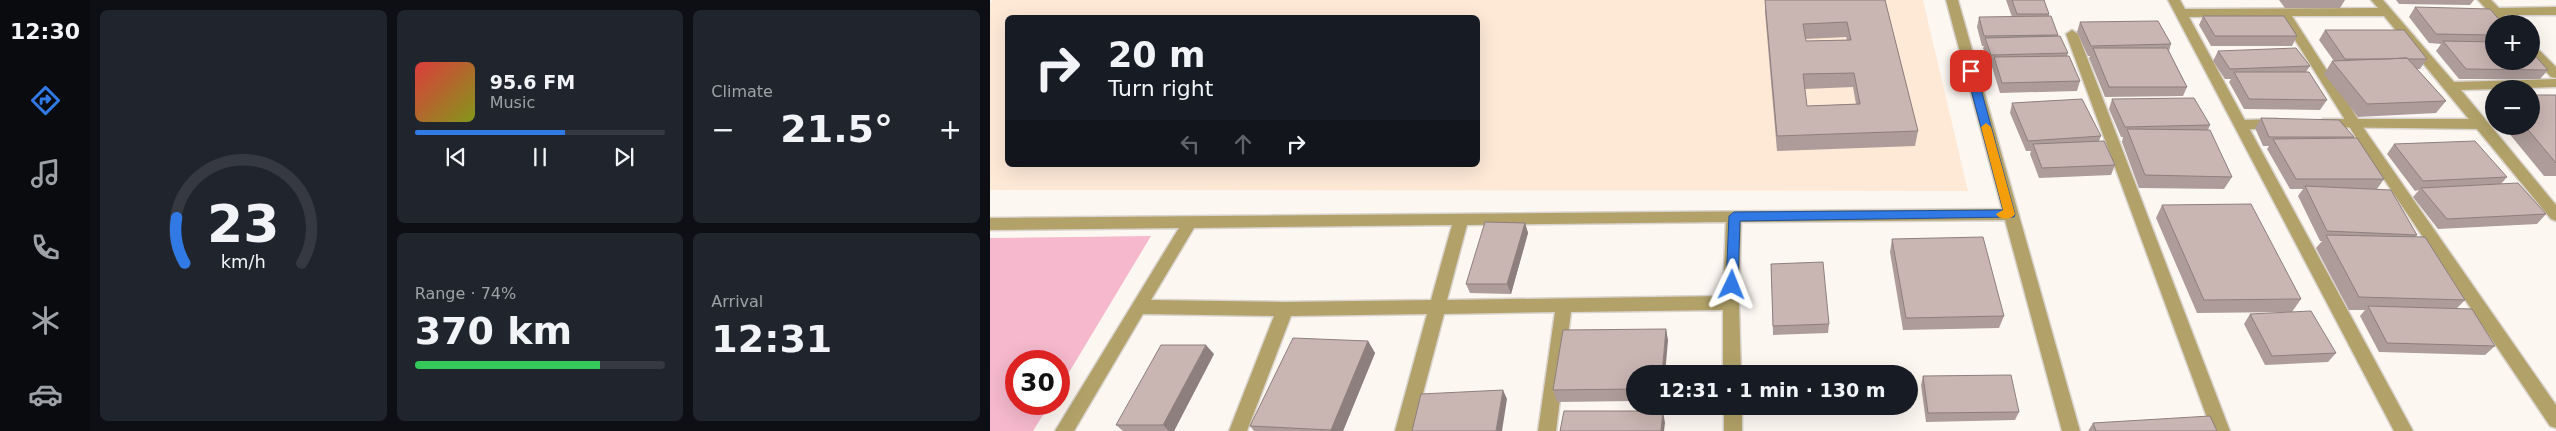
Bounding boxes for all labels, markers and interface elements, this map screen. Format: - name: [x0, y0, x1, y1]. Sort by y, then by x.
- map controls: [2485, 15, 2540, 135]
- button: +: [2485, 15, 2540, 70]
- text: 12:30: [10, 19, 80, 44]
- icon: right: [1025, 35, 1090, 100]
- text: 20 m: [1108, 35, 1205, 75]
- pin: [1950, 50, 1992, 92]
- icon: arrive: [1957, 57, 1985, 85]
- text: 95.6 FM: [490, 71, 575, 93]
- text: Turn right: [1108, 76, 1213, 101]
- button: −: [2485, 80, 2540, 135]
- text: Climate: [711, 82, 773, 101]
- icon: directions: [28, 83, 63, 118]
- text: Music: [490, 93, 535, 112]
- text: 21.5°: [780, 107, 893, 151]
- text: −: [711, 113, 735, 146]
- text: +: [939, 113, 962, 146]
- icon: left: [1176, 130, 1204, 158]
- icon: ahead: [1229, 130, 1257, 158]
- icon: right: [1282, 130, 1310, 158]
- icon: previous: [442, 143, 470, 171]
- icon: pause: [526, 143, 554, 171]
- icon: next: [610, 143, 638, 171]
- icon: music: [28, 156, 63, 191]
- text: 23: [207, 194, 280, 254]
- icon: phone: [28, 230, 63, 265]
- text: km/h: [221, 251, 266, 272]
- position arrow: [1705, 258, 1757, 310]
- text: Range · 74%: [415, 284, 516, 303]
- text: Arrival: [711, 292, 763, 311]
- icon: climate: [28, 303, 63, 338]
- text: 370 km: [415, 309, 572, 353]
- text: 12:31: [711, 317, 832, 361]
- speed limit sign: 30: [1005, 350, 1070, 415]
- icon: car: [28, 377, 63, 412]
- text: 12:31 · 1 min · 130 m: [1658, 379, 1886, 401]

